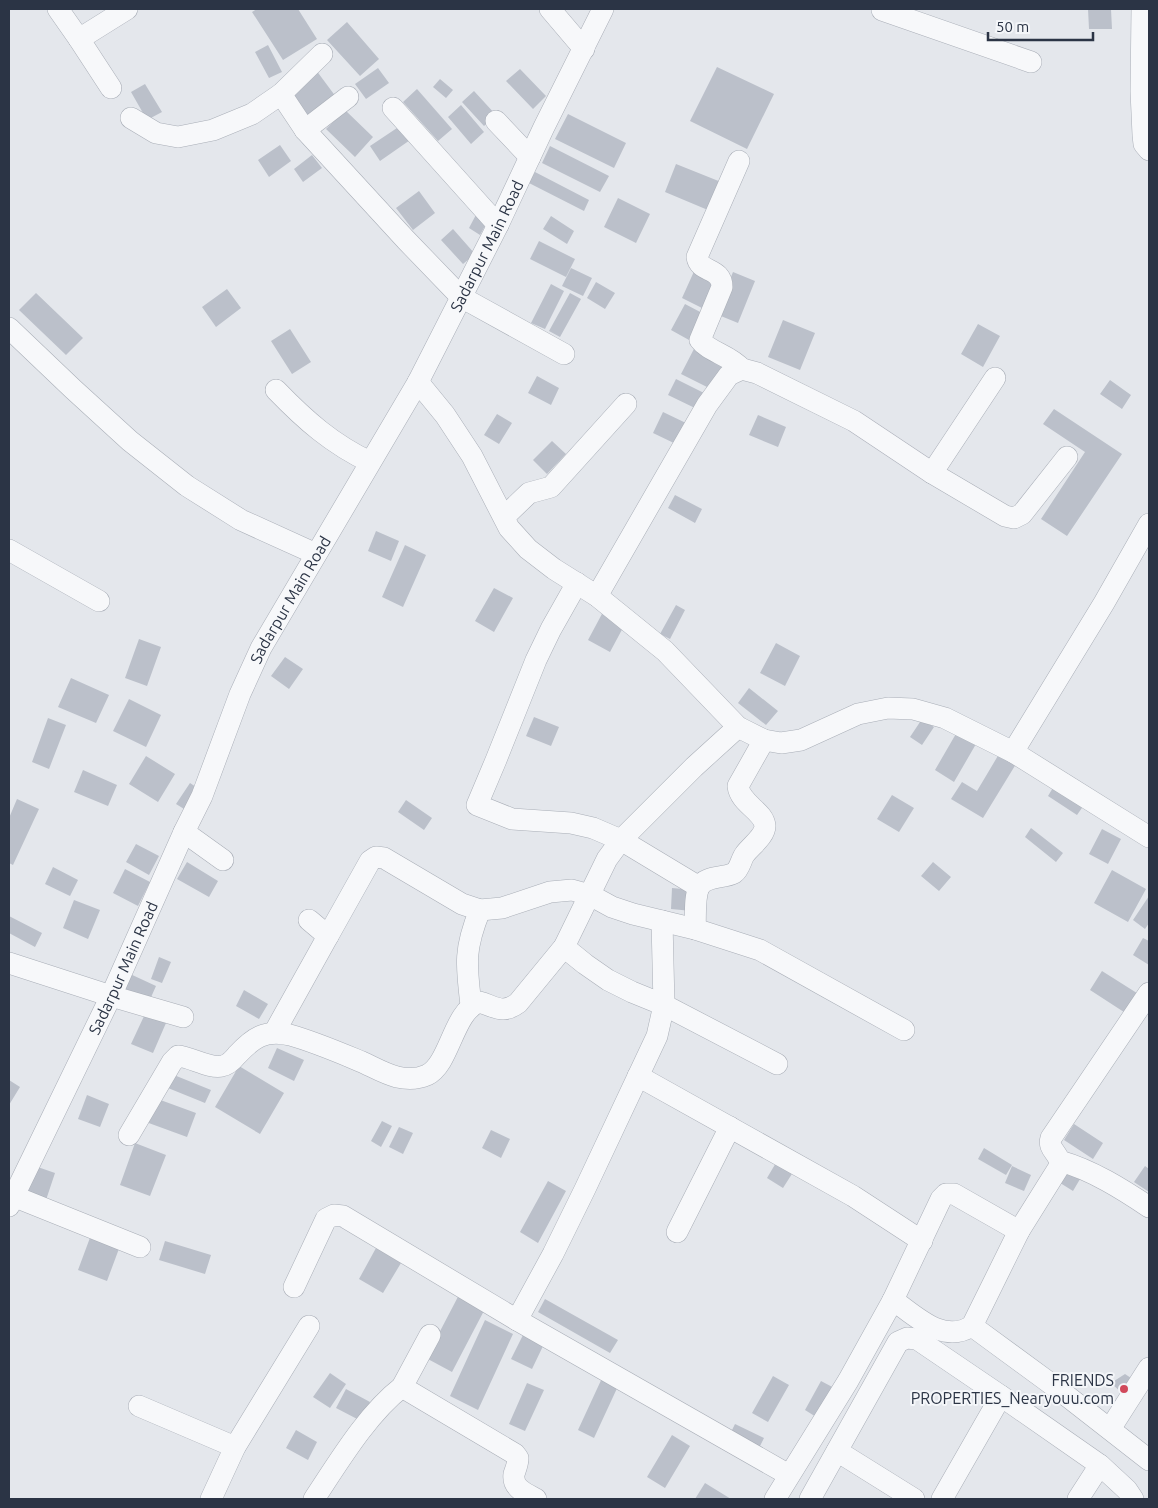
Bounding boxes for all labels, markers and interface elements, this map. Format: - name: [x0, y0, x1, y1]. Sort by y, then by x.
- scale bar: [988, 10, 1093, 42]
- text: 50 m: [996, 18, 1029, 35]
- street label: Sadarpur Main Road: [446, 177, 527, 315]
- street label: Sadarpur Main Road: [246, 533, 334, 666]
- street label: Sadarpur Main Road: [85, 898, 161, 1037]
- place label: FRIENDS PROPERTIES_Nearyouu.com: [911, 1371, 1114, 1408]
- marker: FRIENDS PROPERTIES_Nearyouu.com: [1118, 1383, 1130, 1395]

